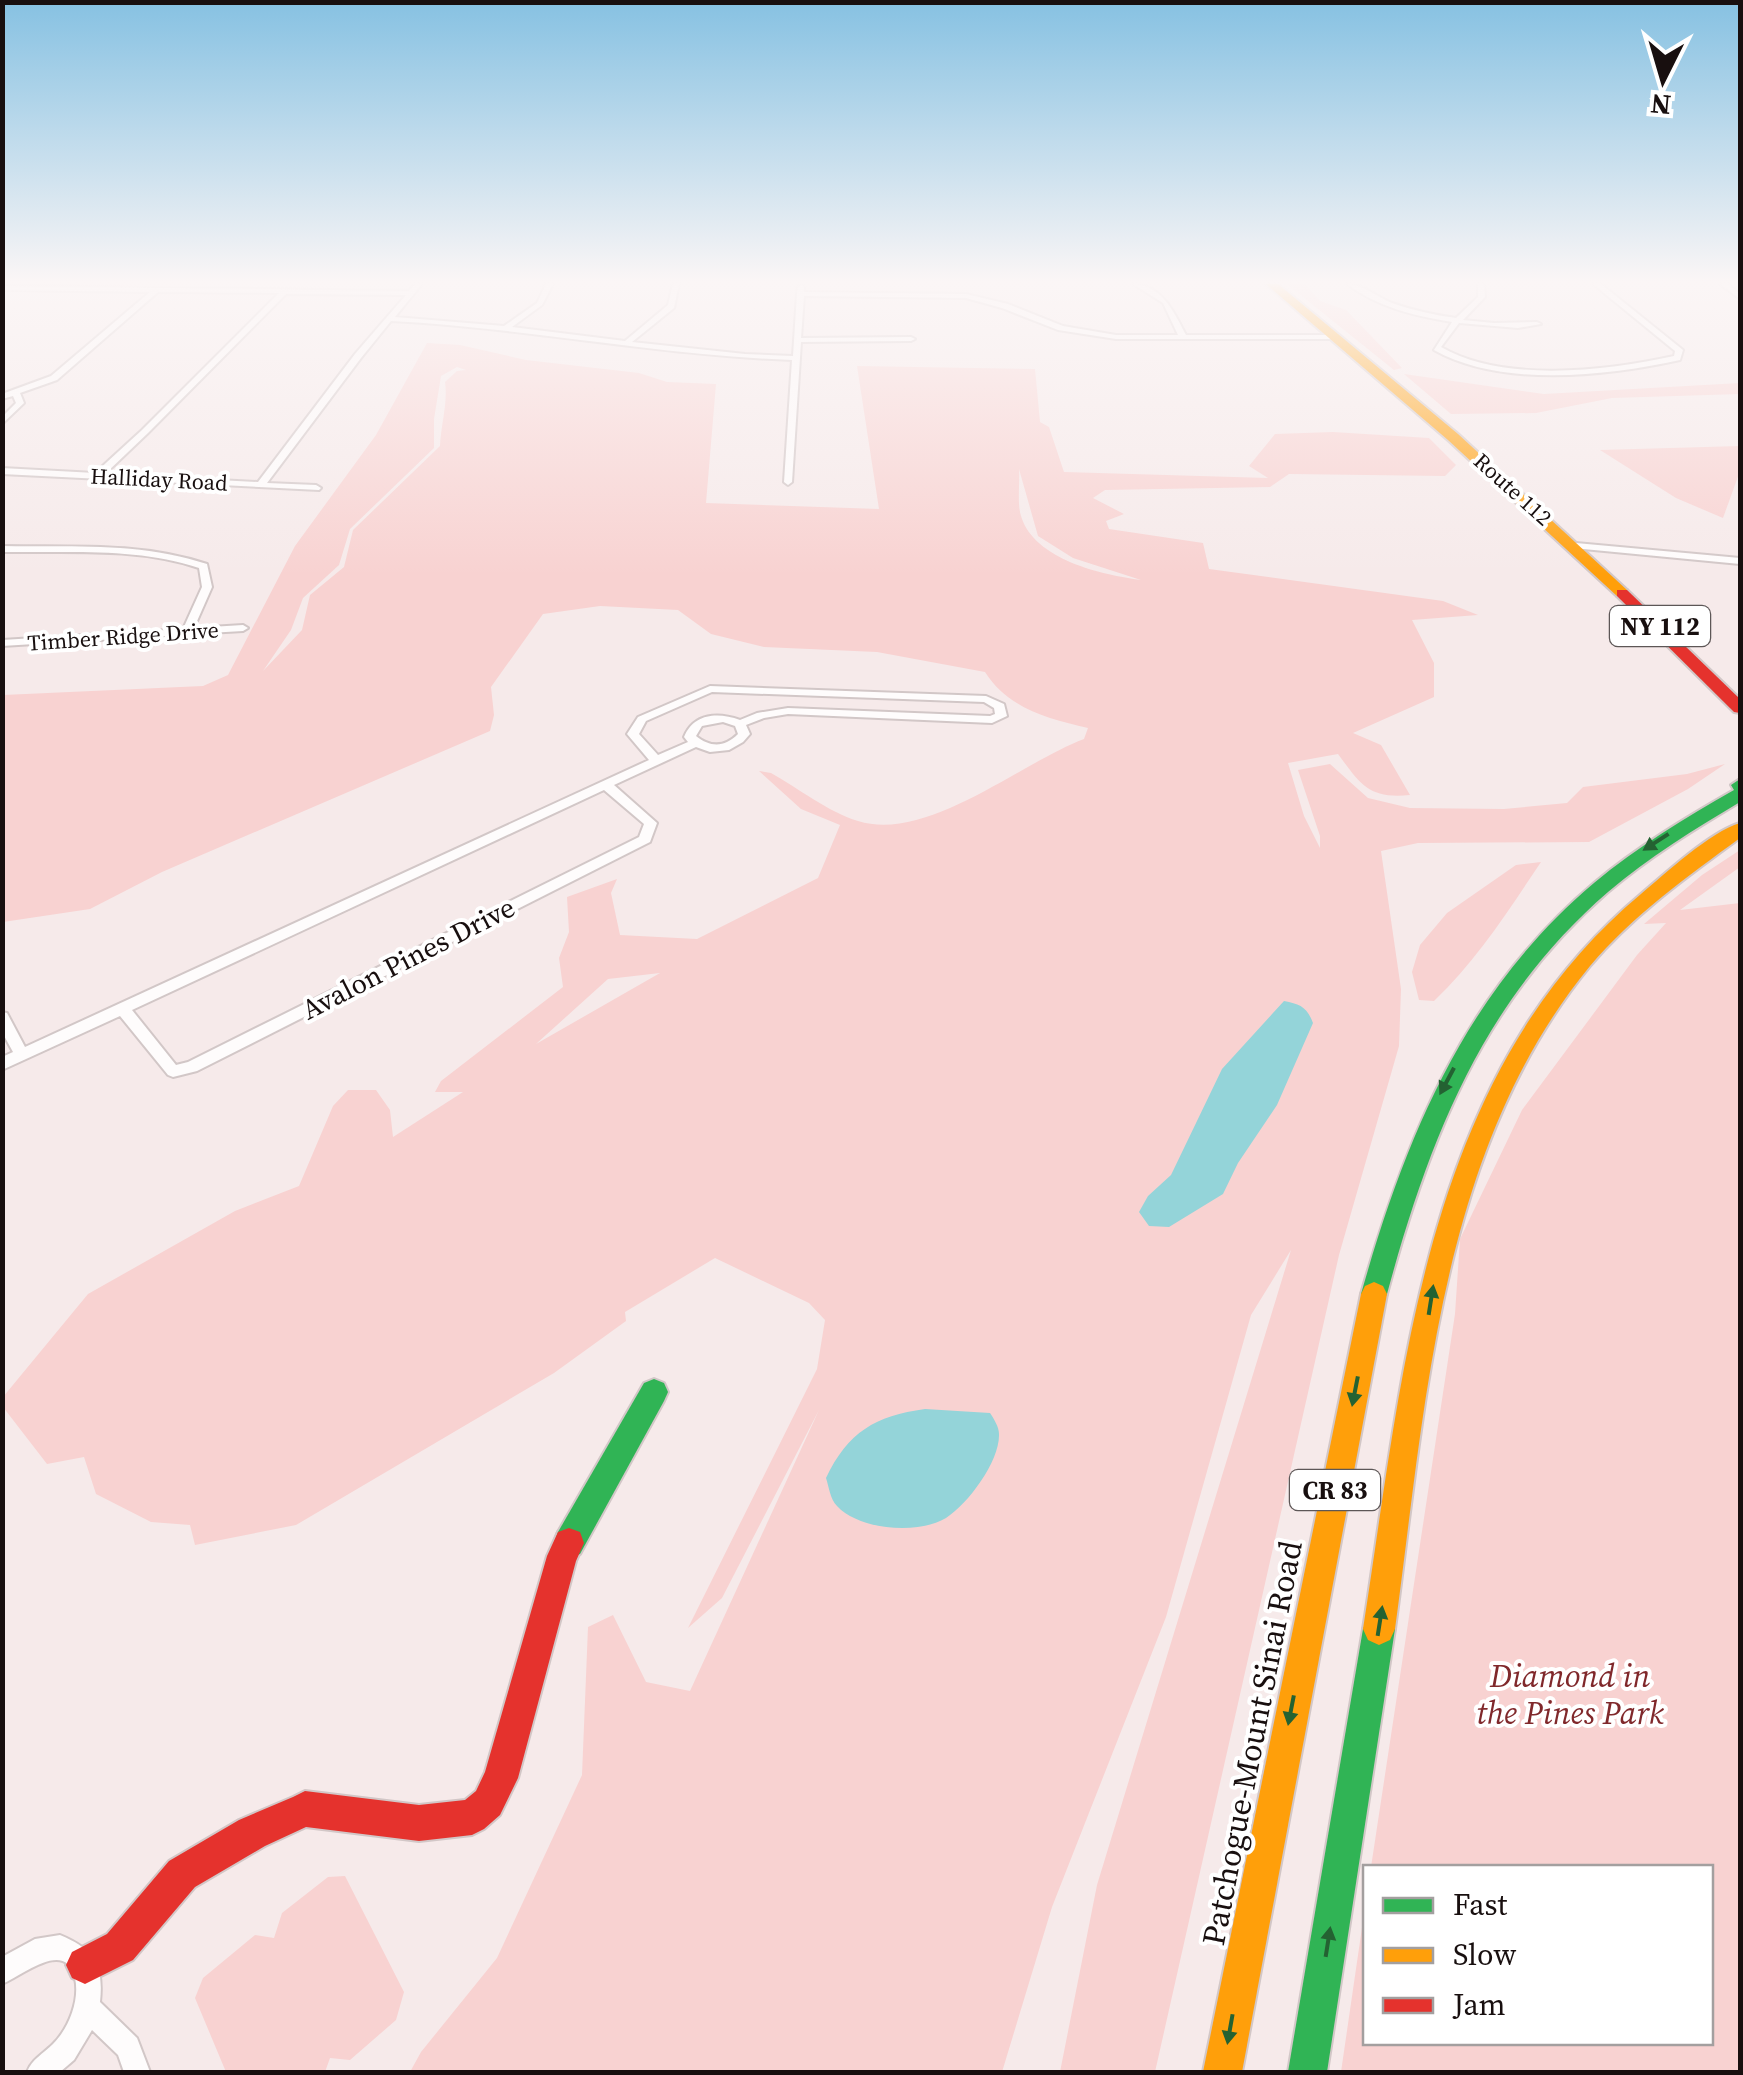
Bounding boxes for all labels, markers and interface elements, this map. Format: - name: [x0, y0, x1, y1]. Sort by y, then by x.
- north arrow: [1613, 30, 1713, 130]
- text: N: [1649, 85, 1673, 125]
- street label: Route 112: [1468, 446, 1558, 532]
- street label: Halliday Road: [90, 460, 229, 498]
- road number: NY 112: [1610, 606, 1710, 646]
- street label: Timber Ridge Drive: [26, 614, 220, 658]
- one-way arrow: [1642, 832, 1670, 850]
- street label: Avalon Pines Drive: [295, 888, 521, 1028]
- one-way arrow: [1439, 1067, 1456, 1095]
- one-way arrow: [1424, 1284, 1439, 1315]
- one-way arrow: [1347, 1376, 1363, 1407]
- road number: CR 83: [1290, 1470, 1380, 1510]
- street label: Patchogue-Mount Sinai Road: [1191, 1537, 1313, 1949]
- one-way arrow: [1373, 1605, 1388, 1636]
- park label: Diamond in the Pines Park: [1476, 1654, 1665, 1735]
- one-way arrow: [1283, 1695, 1299, 1726]
- legend: [1363, 1865, 1713, 2045]
- text: Fast: [1453, 1884, 1507, 1925]
- one-way arrow: [1321, 1925, 1336, 1957]
- text: Slow: [1453, 1934, 1516, 1975]
- text: Jam: [1452, 1984, 1506, 2025]
- one-way arrow: [1222, 2014, 1237, 2046]

